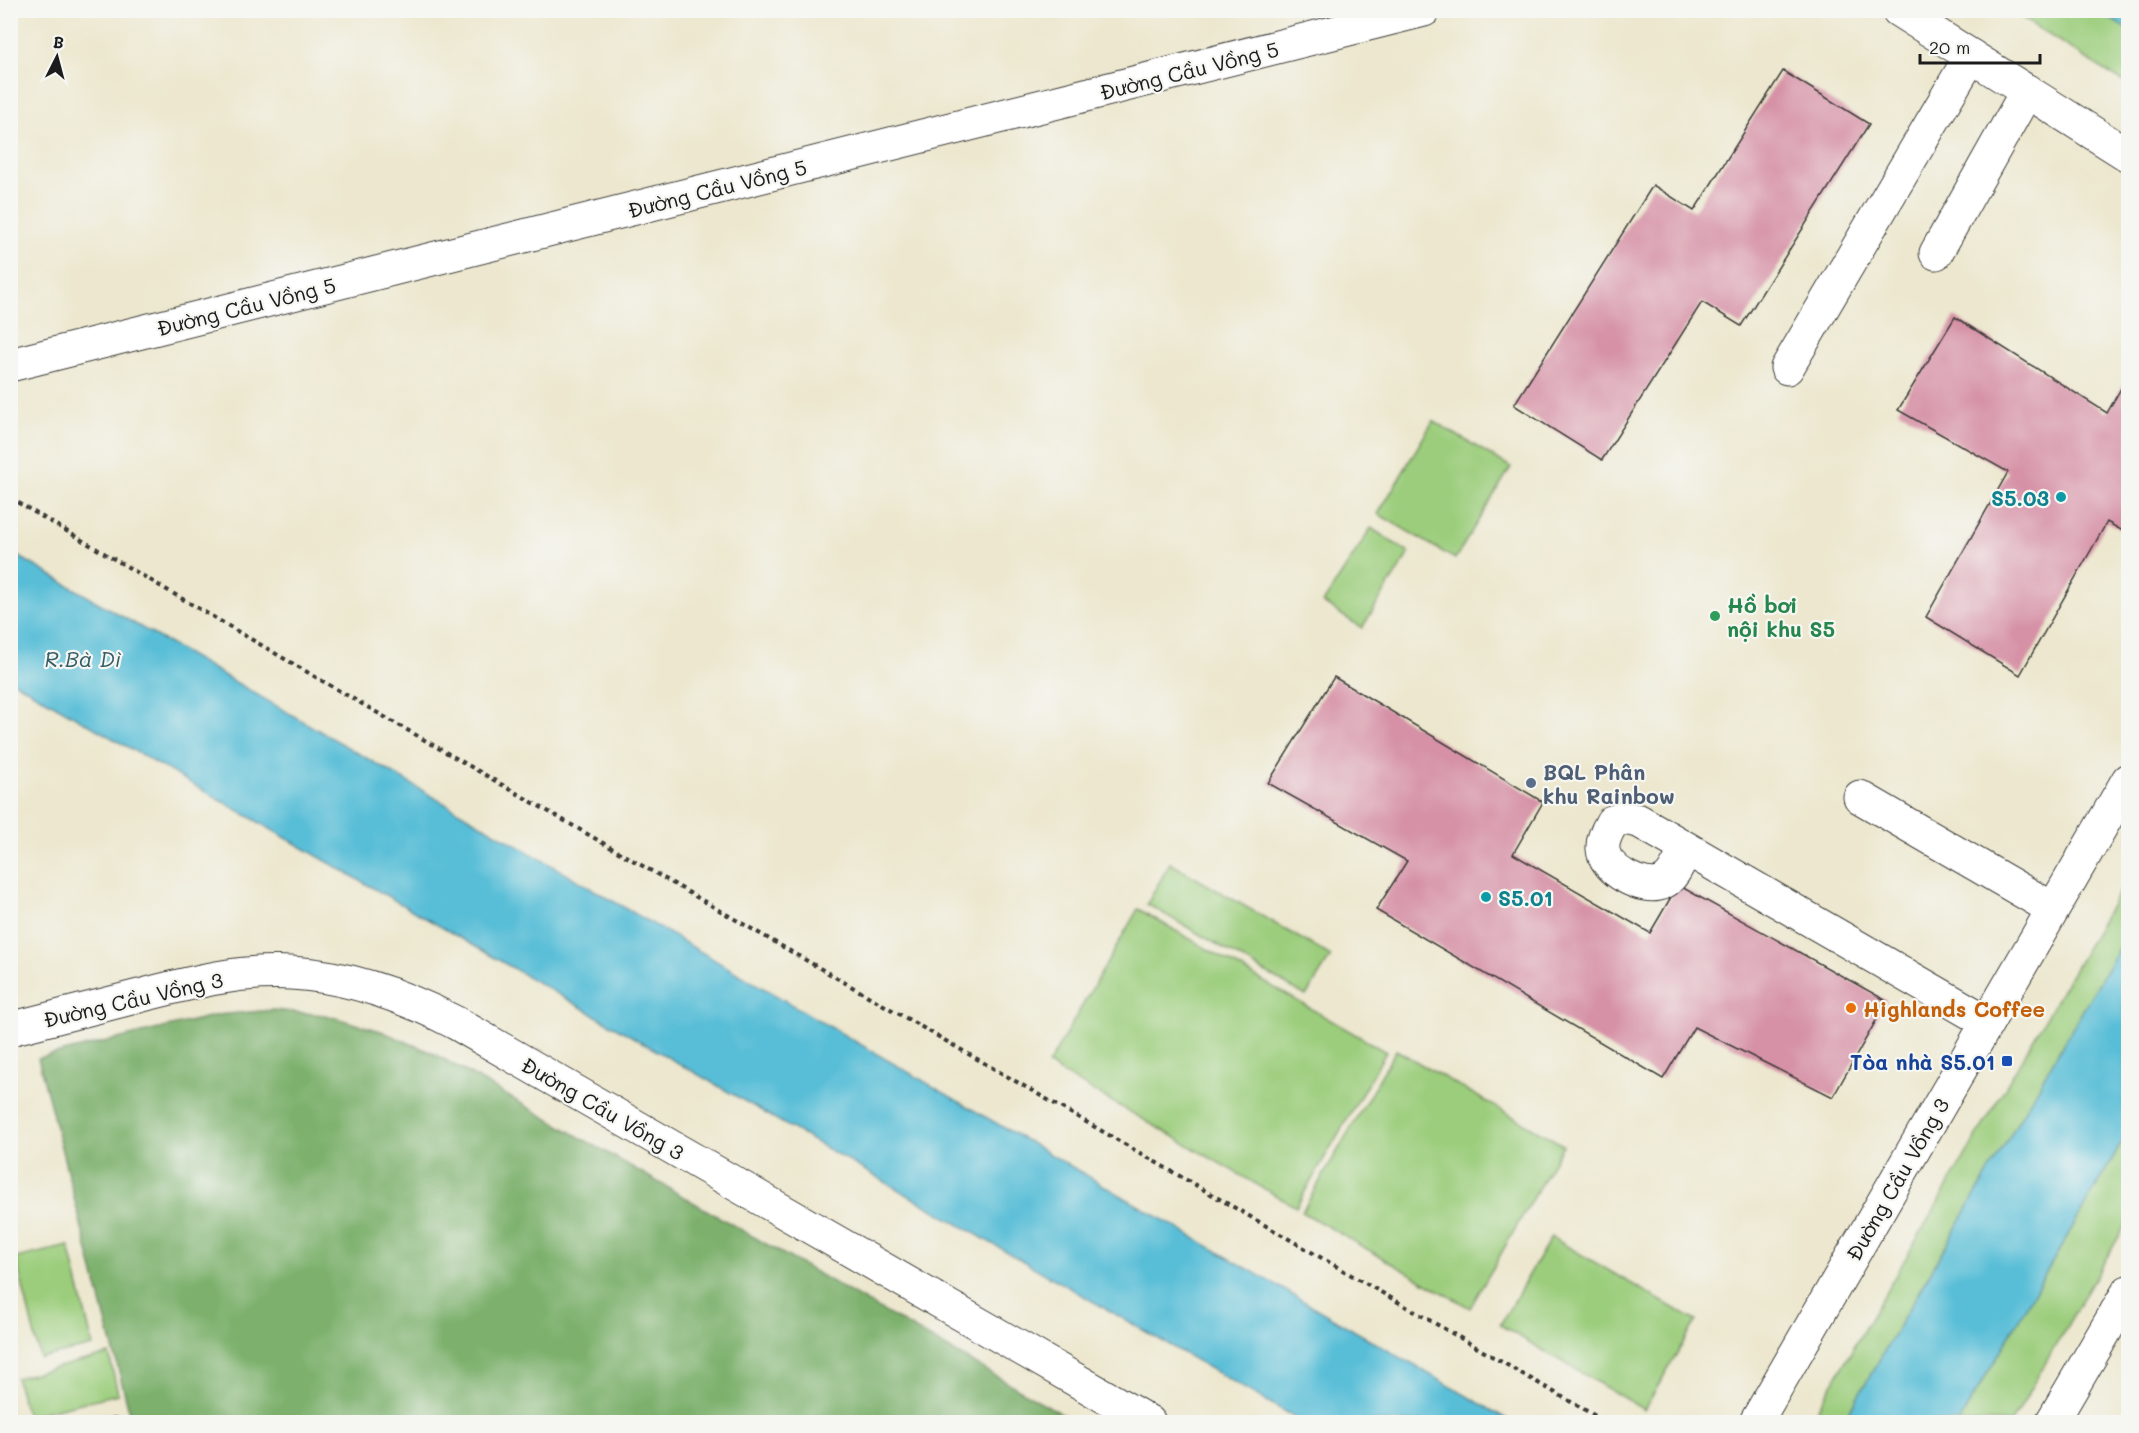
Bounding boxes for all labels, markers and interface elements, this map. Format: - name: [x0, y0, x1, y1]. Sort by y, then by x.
- north arrow: [27, 27, 87, 87]
- scale bar: [1920, 27, 2040, 65]
- text: B: [52, 31, 65, 53]
- street label: Đường Cầu Vồng 5: [1097, 35, 1281, 105]
- text: 20 m: [1929, 35, 1970, 59]
- street label: Đường Cầu Vồng 5: [625, 153, 809, 223]
- street label: Đường Cầu Vồng 5: [154, 271, 338, 341]
- place label: S5.03: [1991, 484, 2049, 511]
- marker: S5.03: [2054, 490, 2068, 504]
- place label: Hồ bơi nội khu S5: [1727, 591, 1835, 642]
- marker: Hồ bơi nội khu S5: [1708, 609, 1722, 623]
- water label: R.Bà Dì: [44, 644, 122, 673]
- place label: BQL Phân khu Rainbow: [1543, 758, 1675, 809]
- marker: BQL Phân khu Rainbow: [1524, 776, 1538, 790]
- place label: S5.01: [1498, 884, 1553, 911]
- marker: S5.01: [1479, 890, 1493, 904]
- street label: Đường Cầu Vồng 3: [41, 965, 225, 1033]
- place label: Highlands Coffee: [1863, 995, 2045, 1022]
- marker: Highlands Coffee: [1844, 1001, 1858, 1015]
- place label: Tòa nhà S5.01: [1850, 1048, 1995, 1075]
- street label: Đường Cầu Vồng 3: [517, 1050, 689, 1166]
- marker: Tòa nhà S5.01: [2000, 1054, 2014, 1068]
- street label: Đường Cầu Vồng 3: [1839, 1093, 1955, 1265]

